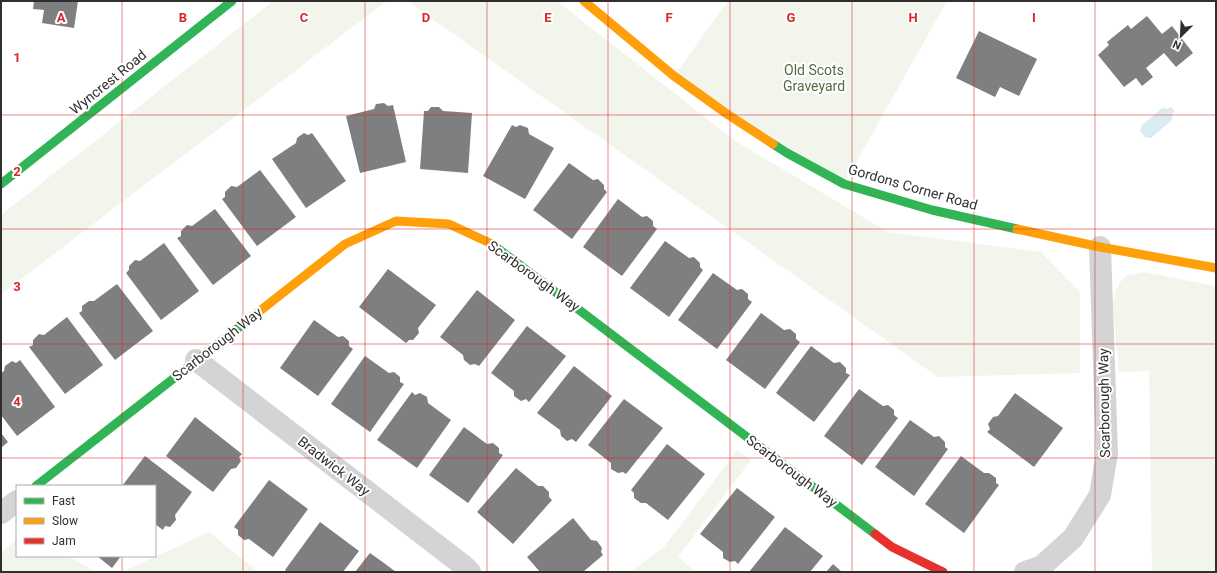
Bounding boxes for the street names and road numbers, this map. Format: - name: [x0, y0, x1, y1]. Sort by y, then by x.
- street label: Wyncrest Road: [67, 46, 149, 118]
- street label: Gordons Corner Road: [846, 161, 980, 213]
- street label: Scarborough Way: [485, 237, 583, 315]
- street label: Scarborough Way: [169, 304, 265, 384]
- street label: Scarborough Way: [1095, 348, 1113, 458]
- street label: Scarborough Way: [743, 432, 841, 511]
- street label: Bradwick Way: [295, 433, 373, 499]

